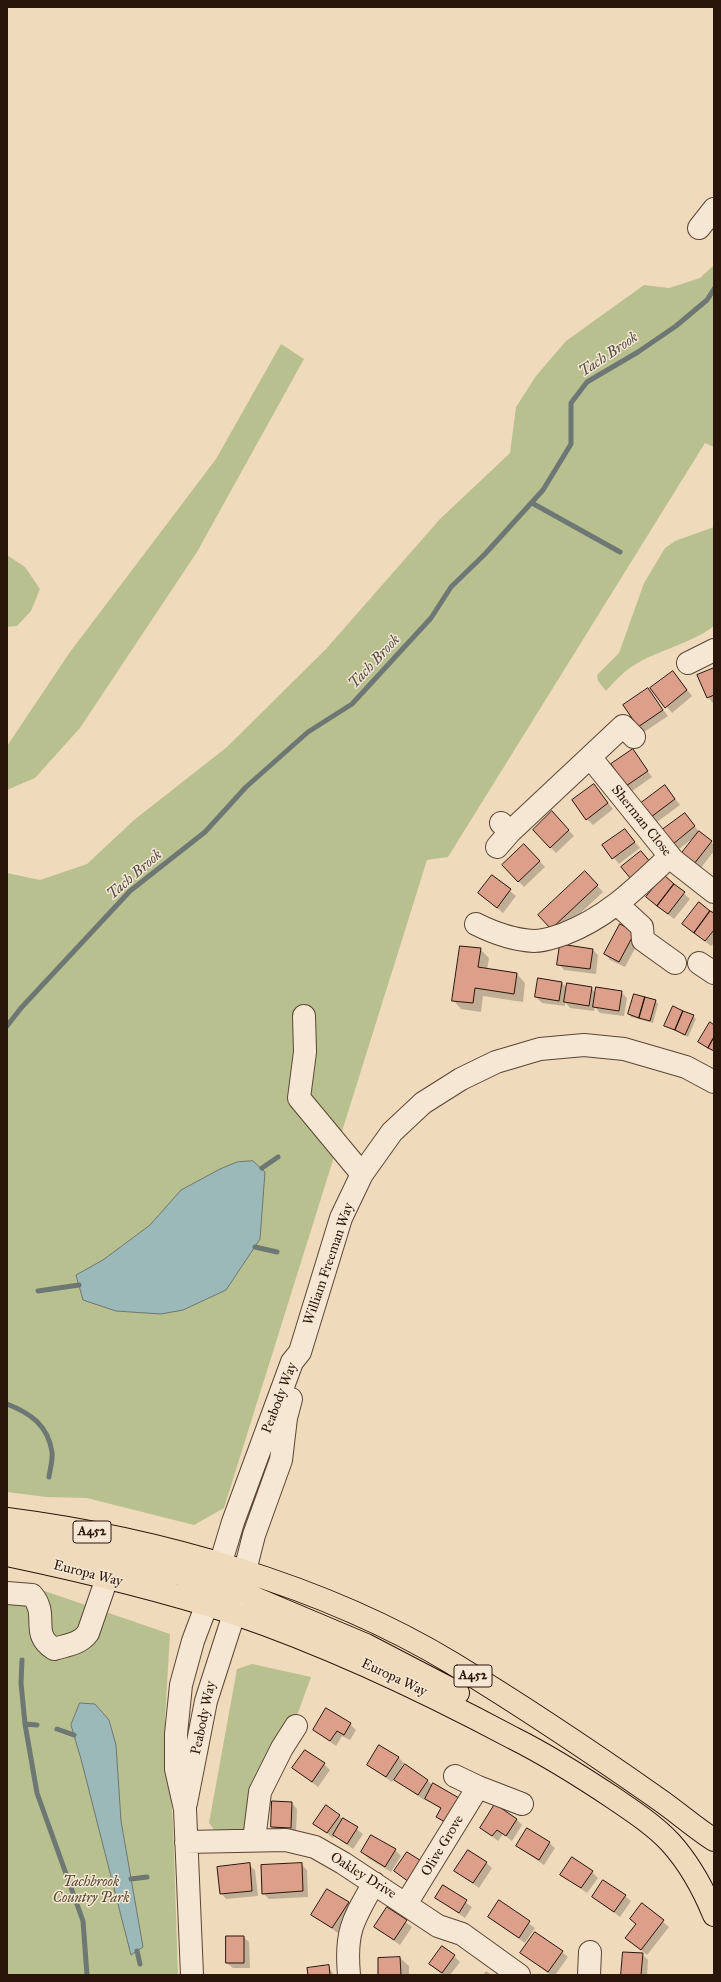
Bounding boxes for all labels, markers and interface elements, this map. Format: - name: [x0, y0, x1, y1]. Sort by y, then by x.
- water label: Tach Brook: [576, 329, 642, 381]
- water label: Tach Brook: [346, 631, 404, 693]
- street label: Sherman Close: [607, 782, 675, 860]
- water label: Tach Brook: [104, 846, 166, 904]
- street label: William Freeman Way: [300, 1201, 358, 1327]
- street label: Peabody Way: [259, 1360, 301, 1436]
- road number: A452: [73, 1521, 111, 1543]
- street label: Europa Way: [52, 1557, 124, 1591]
- street label: Europa Way: [358, 1655, 430, 1701]
- road number: A452: [454, 1665, 492, 1687]
- street label: Peabody Way: [188, 1680, 220, 1756]
- street label: Olive Grove: [418, 1812, 468, 1880]
- street label: Oakley Drive: [327, 1849, 399, 1903]
- park label: Tachbrook Country Park: [53, 1875, 129, 1908]

